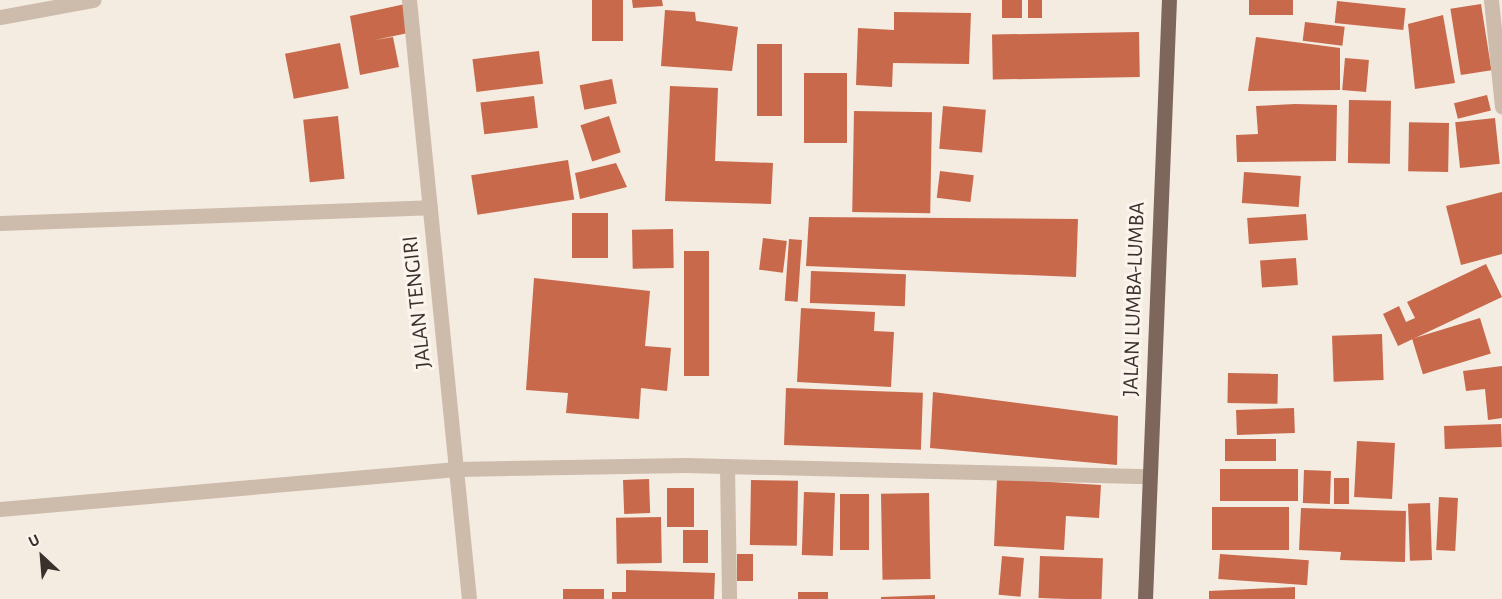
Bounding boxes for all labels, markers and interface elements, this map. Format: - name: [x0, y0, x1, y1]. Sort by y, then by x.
- street label: JALAN LUMBA-LUMBA: [1117, 201, 1151, 397]
- street label: JALAN TENGIRI: [397, 234, 437, 370]
- north arrow: [12, 527, 72, 587]
- text: U: [26, 531, 42, 550]

